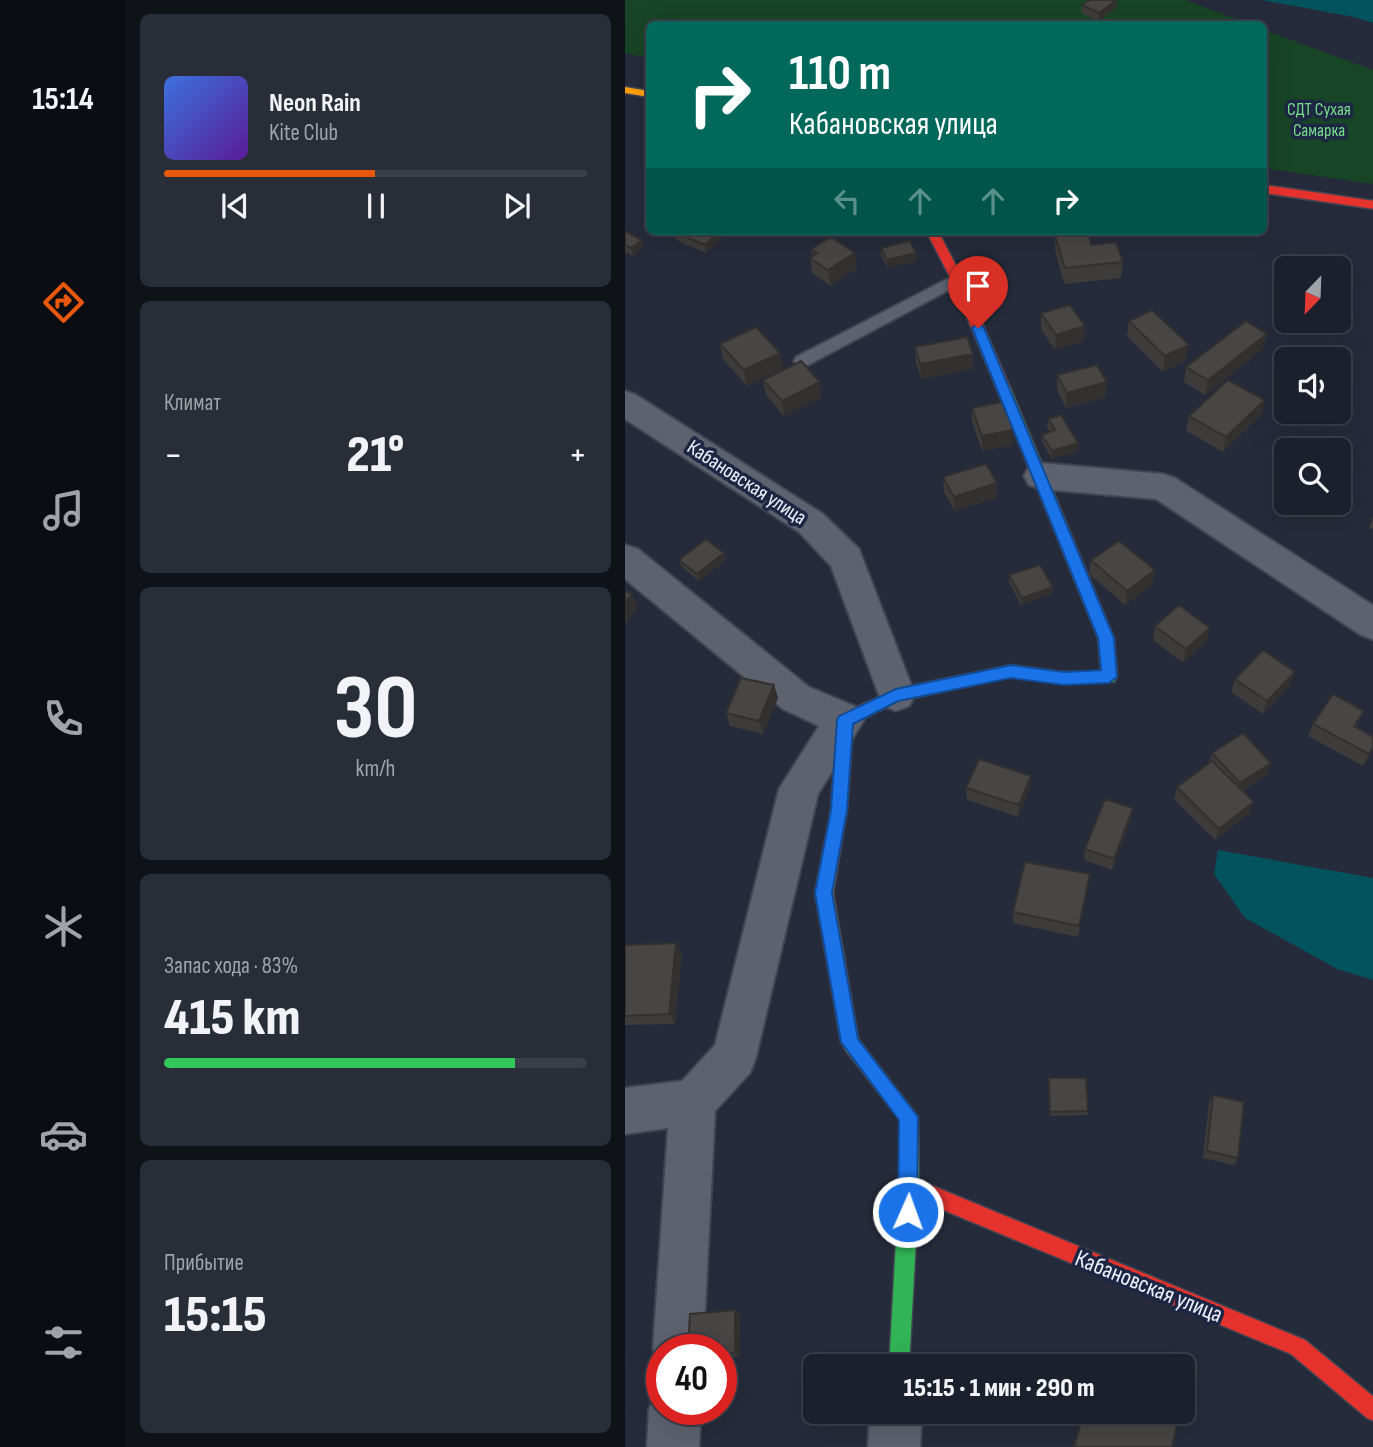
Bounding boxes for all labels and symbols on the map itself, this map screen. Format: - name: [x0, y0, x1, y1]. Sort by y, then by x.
- park label: СДТ Сухая Самарка: [1287, 99, 1351, 141]
- pin: [948, 256, 1008, 328]
- north arrow: [1274, 256, 1351, 332]
- street label: Кабановская улица: [682, 435, 811, 530]
- position arrow: [871, 1175, 945, 1249]
- street label: Кабановская улица: [1071, 1244, 1227, 1329]
- speed limit sign: 40: [646, 1334, 737, 1425]

